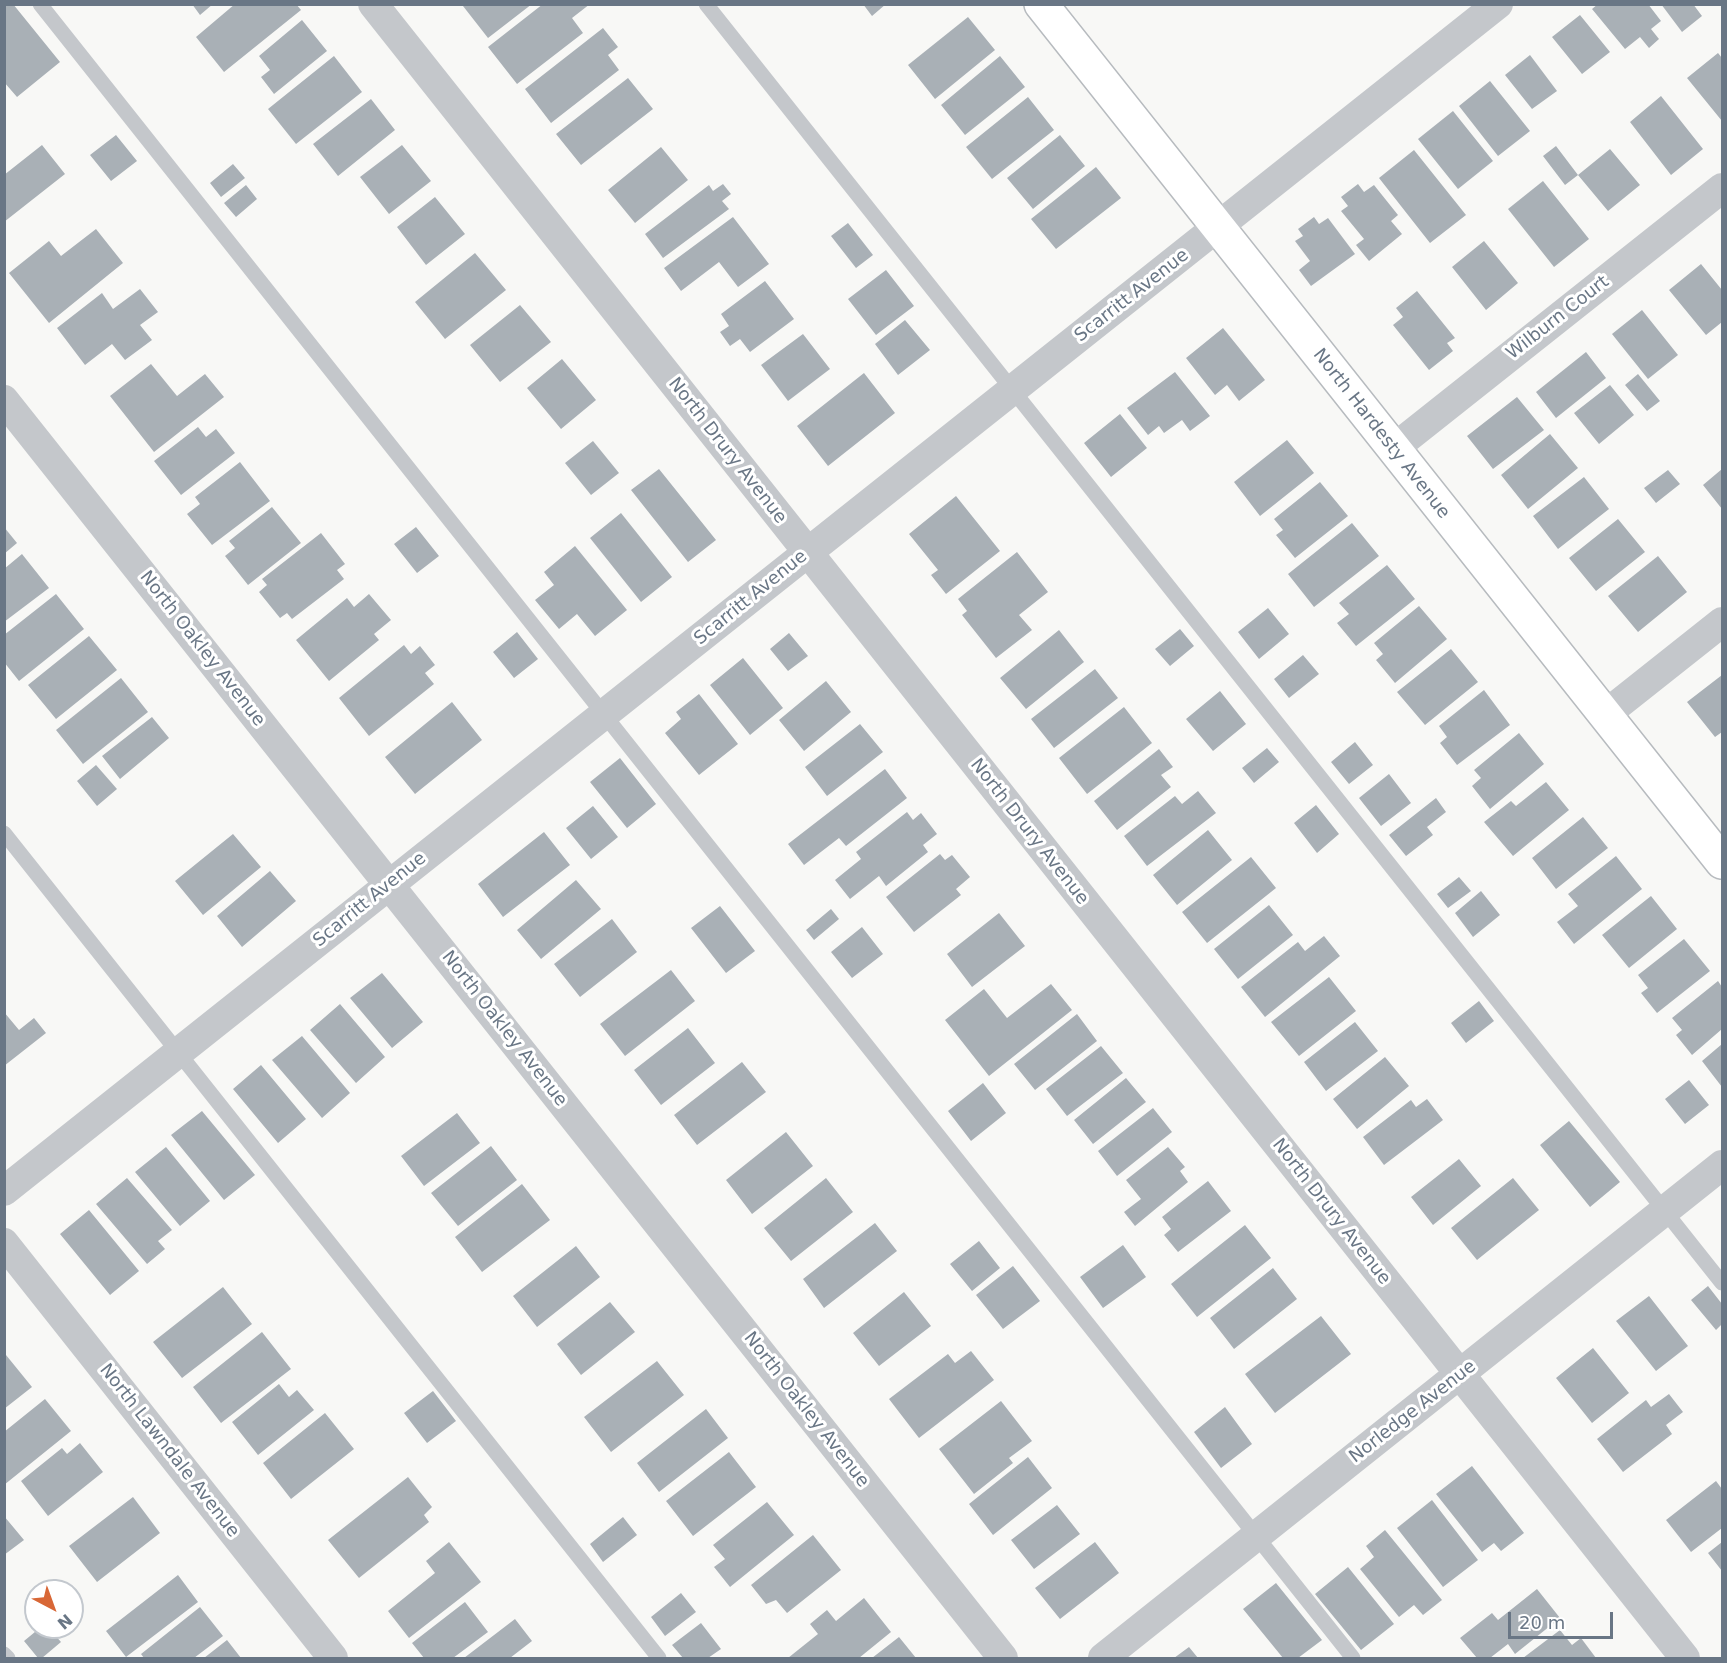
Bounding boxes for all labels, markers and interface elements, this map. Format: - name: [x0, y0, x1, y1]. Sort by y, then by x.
- street label: Scarritt Avenue: [1071, 245, 1193, 347]
- street label: Wilburn Court: [1503, 271, 1613, 365]
- street label: North Hardesty Avenue: [1308, 345, 1454, 523]
- street label: North Drury Avenue: [663, 374, 791, 528]
- street label: Scarritt Avenue: [690, 546, 812, 650]
- street label: North Oakley Avenue: [135, 567, 269, 731]
- street label: North Drury Avenue: [965, 755, 1093, 909]
- street label: Scarritt Avenue: [309, 848, 431, 952]
- street label: North Oakley Avenue: [437, 947, 571, 1111]
- street label: North Drury Avenue: [1267, 1135, 1395, 1289]
- street label: North Oakley Avenue: [739, 1328, 873, 1492]
- street label: Norledge Avenue: [1345, 1356, 1481, 1468]
- street label: North Lawndale Avenue: [94, 1360, 244, 1542]
- north arrow: [24, 1579, 84, 1639]
- scale bar: [1511, 1600, 1616, 1638]
- text: N: [54, 1610, 76, 1633]
- text: 20 m: [1519, 1612, 1565, 1633]

